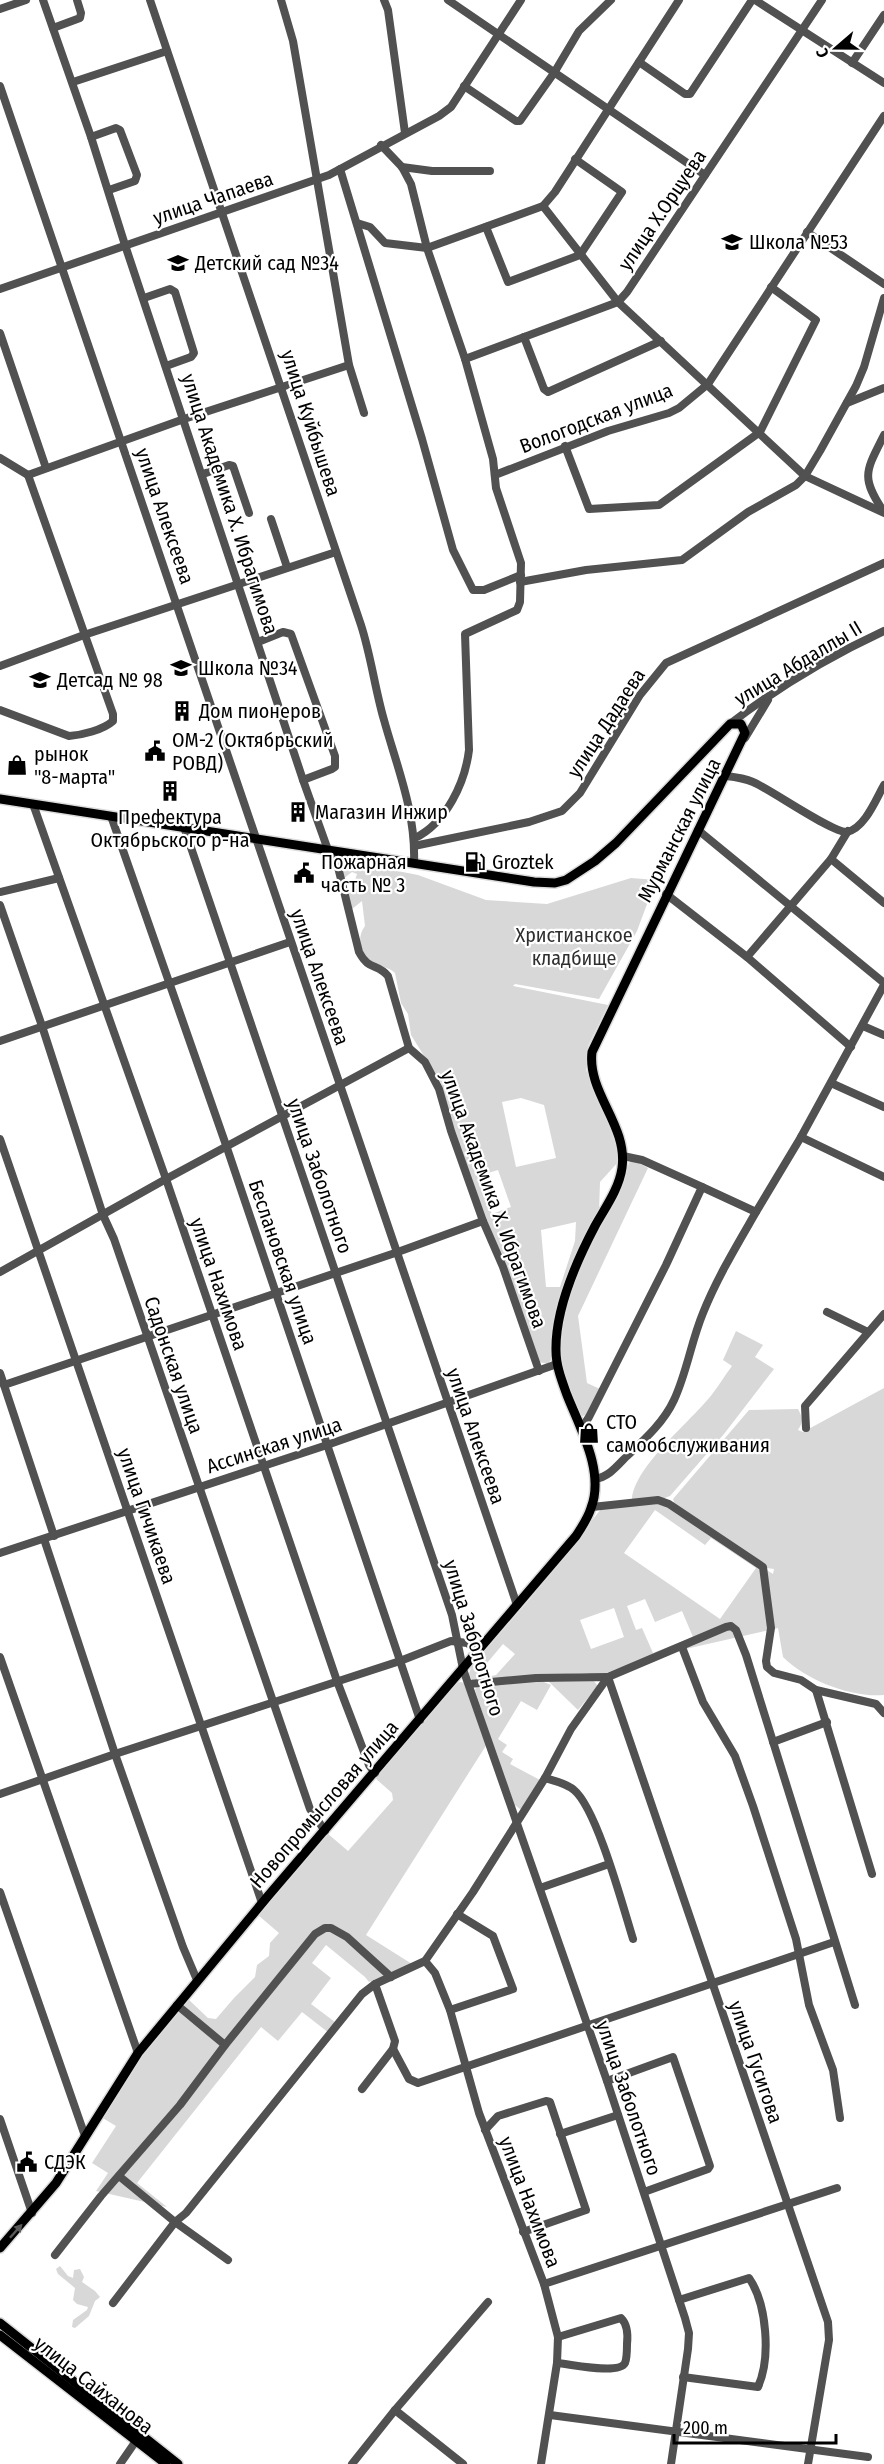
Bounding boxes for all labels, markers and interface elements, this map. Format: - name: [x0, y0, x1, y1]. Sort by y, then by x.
- north arrow: [806, 18, 866, 78]
- text: С: [812, 45, 833, 60]
- street label: улица Х.Орцуева: [613, 145, 711, 275]
- street label: улица Чапаева: [150, 166, 276, 230]
- school or university icon: Школа №53: [720, 230, 744, 254]
- place label: Школа №53: [749, 230, 848, 254]
- school or university icon: Детский сад №34: [166, 251, 190, 275]
- place label: Детский сад №34: [194, 251, 339, 275]
- street label: улица Куйбышева: [276, 347, 346, 499]
- street label: улица Академика Х. Ибрагимова: [176, 371, 284, 637]
- street label: Вологодская улица: [516, 378, 676, 458]
- street label: улица Алексеева: [130, 445, 200, 587]
- street label: улица Абдаллы II: [730, 616, 866, 710]
- school or university icon: Школа №34: [169, 656, 193, 680]
- place label: Школа №34: [198, 656, 298, 680]
- street label: улица Дадаева: [562, 664, 650, 782]
- school or university icon: Детсад № 98: [28, 668, 52, 692]
- place label: Детсад № 98: [56, 668, 163, 692]
- building icon: Дом пионеров: [170, 699, 194, 723]
- place label: Дом пионеров: [198, 699, 321, 723]
- place label: ОМ-2 (Октябрьский РОВД): [172, 728, 333, 775]
- public building icon: ОМ-2 (Октябрьский РОВД): [143, 739, 167, 763]
- place label: рынок "8-марта": [34, 742, 115, 789]
- shop icon: рынок "8-марта": [5, 753, 29, 777]
- street label: Мурманская улица: [632, 754, 726, 906]
- building icon: Префектура Октябрьского р-на: [158, 779, 182, 803]
- building icon: Магазин Инжир: [286, 800, 310, 824]
- place label: Магазин Инжир: [315, 800, 448, 824]
- place label: Префектура Октябрьского р-на: [90, 805, 250, 852]
- place label: Пожарная часть № 3: [321, 850, 407, 897]
- fuel station icon: Groztek: [463, 850, 487, 874]
- place label: Groztek: [492, 850, 554, 874]
- public building icon: Пожарная часть № 3: [292, 861, 316, 885]
- street label: улица Алексеева: [285, 906, 355, 1048]
- park label: Христианское кладбище: [515, 923, 633, 970]
- street label: улица Академика Х. Ибрагимова: [436, 1067, 552, 1331]
- street label: улица Заболотного: [282, 1095, 358, 1257]
- street label: Беслановская улица: [244, 1177, 322, 1347]
- street label: улица Нахимова: [185, 1215, 253, 1353]
- street label: Садонская улица: [139, 1293, 209, 1437]
- street label: улица Алексеева: [441, 1365, 511, 1507]
- place label: СТО самообслуживания: [606, 1410, 770, 1457]
- street label: Ассинская улица: [203, 1412, 345, 1478]
- shop icon: СТО самообслуживания: [577, 1421, 601, 1445]
- street label: улица Гичикаева: [113, 1445, 181, 1587]
- street label: улица Заболотного: [439, 1557, 509, 1719]
- street label: Новопромысловая улица: [245, 1715, 403, 1893]
- street label: улица Гусигова: [724, 1998, 788, 2126]
- street label: улица Заболотного: [591, 2017, 667, 2179]
- street label: улица Нахимова: [494, 2133, 566, 2271]
- public building icon: СДЭК: [15, 2150, 39, 2174]
- place label: СДЭК: [44, 2150, 86, 2174]
- one-way arrow: [9, 2224, 22, 2239]
- street label: улица Сайханова: [30, 2331, 158, 2439]
- scale bar: [674, 2407, 836, 2445]
- text: 200 m: [683, 2417, 728, 2439]

